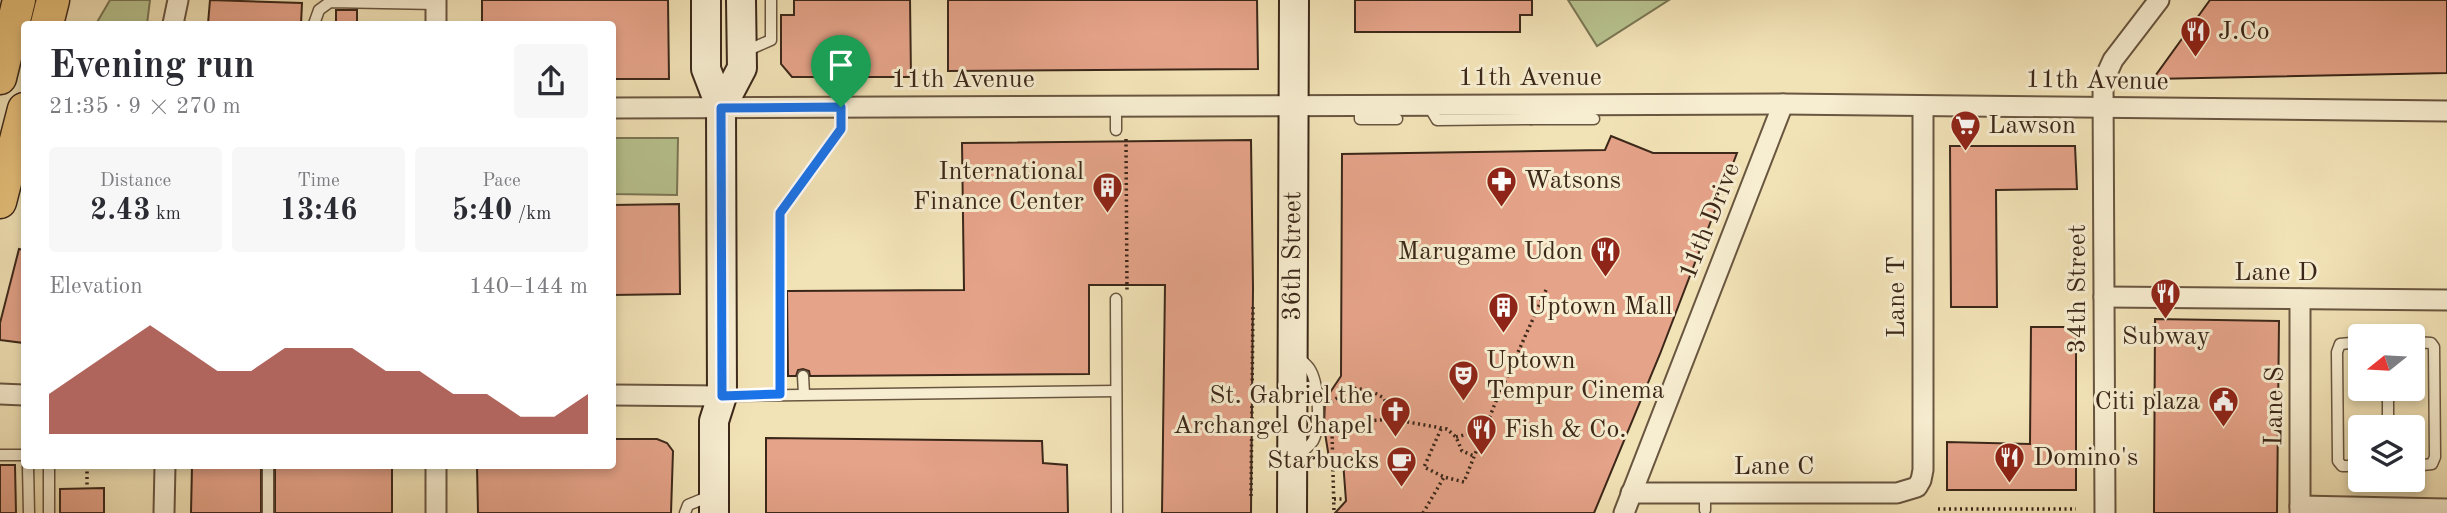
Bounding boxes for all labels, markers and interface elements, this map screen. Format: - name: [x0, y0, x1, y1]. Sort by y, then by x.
- restaurant icon: J.Co: [2178, 15, 2212, 59]
- place label: J.Co: [2218, 19, 2270, 45]
- pin: [811, 35, 871, 107]
- button: share: [514, 44, 588, 118]
- icon: arrive: [822, 46, 860, 84]
- text: Evening run: [49, 48, 255, 86]
- street label: 11th Avenue: [1458, 65, 1602, 91]
- street label: 11th Avenue: [891, 67, 1035, 93]
- street label: 11th Avenue: [2025, 67, 2169, 95]
- text: 21:35 · 9 × 270 m: [49, 95, 241, 118]
- supermarket icon: Lawson: [1948, 109, 1982, 153]
- place label: Lawson: [1988, 113, 2076, 139]
- place label: International Finance Center: [913, 159, 1084, 215]
- street label: 11th Drive: [1675, 159, 1745, 283]
- pharmacy icon: Watsons: [1484, 164, 1518, 208]
- place label: Watsons: [1524, 168, 1621, 194]
- building icon: International Finance Center: [1090, 170, 1124, 214]
- text: Distance: [100, 172, 171, 191]
- text: Time: [297, 172, 340, 191]
- text: Pace: [482, 172, 521, 191]
- street label: 36th Street: [1280, 191, 1306, 321]
- text: 2.43: [90, 196, 151, 226]
- text: 13:46: [280, 196, 358, 226]
- text: 5:40: [452, 196, 512, 226]
- text: km: [151, 205, 181, 224]
- text: /km: [512, 205, 551, 224]
- street label: 34th Street: [2065, 224, 2091, 354]
- restaurant icon: Marugame Udon: [1589, 235, 1623, 279]
- place label: Marugame Udon: [1398, 239, 1583, 265]
- street label: Lane T: [1884, 256, 1910, 338]
- street label: Lane D: [2234, 260, 2318, 286]
- text: Elevation: [49, 275, 143, 298]
- text: 140–144 m: [469, 275, 588, 298]
- restaurant icon: Subway: [2149, 277, 2183, 321]
- building icon: Uptown Mall: [1487, 290, 1521, 334]
- place label: Uptown Mall: [1527, 294, 1673, 320]
- place label: Subway: [2122, 324, 2210, 350]
- north arrow: [2348, 324, 2426, 401]
- map controls: [2348, 324, 2425, 492]
- place label: Uptown Tempur Cinema: [1486, 348, 1665, 404]
- theatre icon: Uptown Tempur Cinema: [1446, 359, 1480, 403]
- street label: Lane S: [2261, 366, 2289, 446]
- place label: St. Gabriel the Archangel Chapel: [1173, 383, 1373, 439]
- public building icon: Citi plaza: [2206, 385, 2240, 429]
- place label: Citi plaza: [2095, 389, 2200, 415]
- church icon: St. Gabriel the Archangel Chapel: [1379, 394, 1413, 438]
- restaurant icon: Fish & Co.: [1464, 413, 1498, 457]
- button: layers: [2348, 415, 2425, 492]
- place label: Fish & Co.: [1504, 417, 1627, 443]
- restaurant icon: Domino's: [1993, 441, 2027, 485]
- cafe icon: Starbucks: [1385, 444, 1419, 488]
- place label: Domino's: [2033, 445, 2138, 471]
- place label: Starbucks: [1267, 448, 1379, 474]
- street label: Lane C: [1734, 454, 1814, 480]

